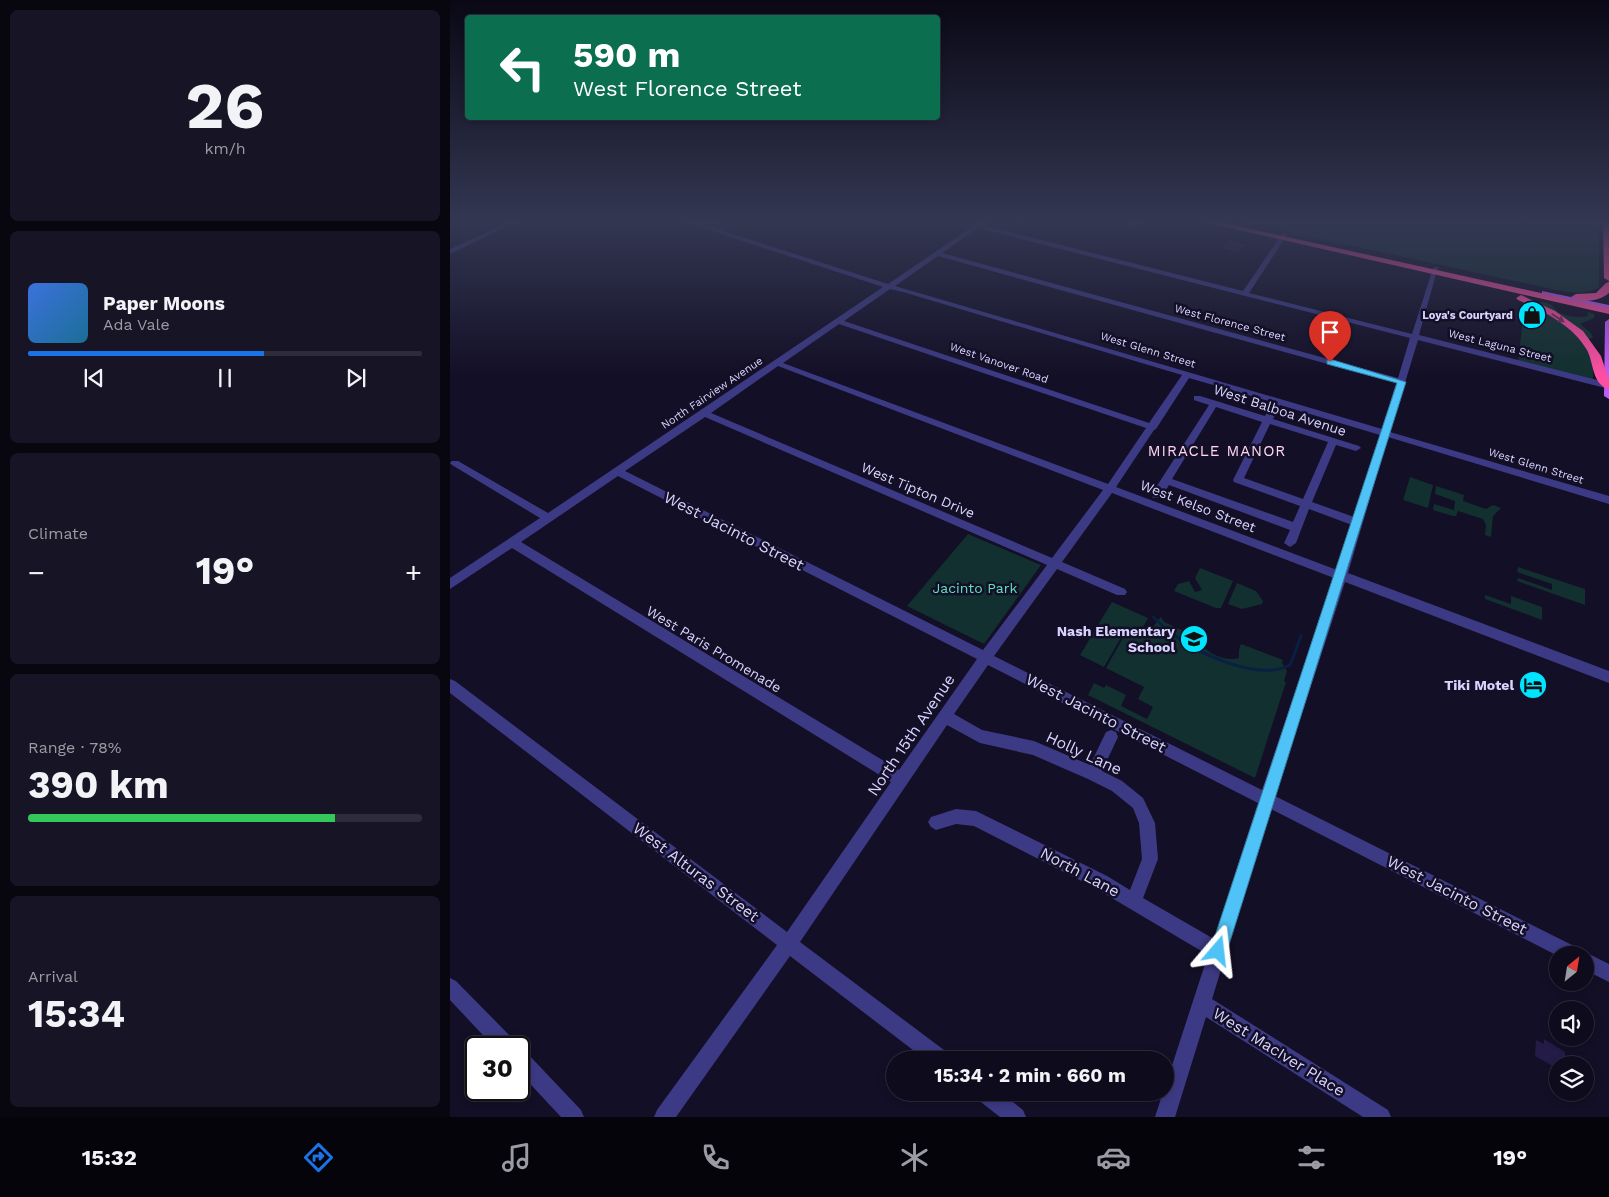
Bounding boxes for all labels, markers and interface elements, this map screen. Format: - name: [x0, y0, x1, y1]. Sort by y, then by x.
- text: 590 m: [573, 34, 680, 76]
- icon: left: [490, 35, 555, 100]
- text: 26: [186, 68, 264, 144]
- text: West Florence Street: [573, 76, 801, 101]
- text: km/h: [204, 139, 246, 158]
- text: Paper Moons: [103, 292, 225, 315]
- shop icon: Loya's Courtyard: [1517, 300, 1547, 330]
- street label: West Florence Street: [1173, 302, 1287, 344]
- place label: Loya's Courtyard: [1422, 309, 1513, 322]
- pin: [1309, 311, 1351, 362]
- one-way arrow: [1552, 313, 1565, 322]
- text: Ada Vale: [103, 315, 170, 334]
- icon: arrive: [1316, 318, 1344, 346]
- street label: West Laguna Street: [1447, 327, 1553, 365]
- street label: West Glenn Street: [1099, 329, 1198, 371]
- street label: West Vanover Road: [948, 340, 1050, 386]
- street label: North Fairview Avenue: [659, 354, 765, 432]
- icon: previous: [80, 364, 108, 392]
- icon: pause: [211, 364, 239, 392]
- icon: next: [342, 364, 370, 392]
- street label: West Balboa Avenue: [1211, 381, 1349, 439]
- district label: MIRACLE MANOR: [1148, 442, 1286, 460]
- street label: West Glenn Street: [1487, 445, 1586, 487]
- street label: West Tipton Drive: [859, 459, 977, 521]
- street label: West Kelso Street: [1138, 477, 1258, 536]
- street label: West Jacinto Street: [661, 487, 808, 575]
- text: Climate: [28, 524, 88, 543]
- text: 19°: [196, 549, 254, 593]
- text: −: [28, 556, 45, 589]
- text: +: [405, 556, 422, 589]
- park label: Jacinto Park: [933, 580, 1017, 596]
- street label: West Paris Promenade: [644, 602, 784, 696]
- place label: Nash Elementary School: [1057, 623, 1175, 655]
- school or university icon: Nash Elementary School: [1179, 624, 1209, 654]
- street label: West Jacinto Street: [1023, 669, 1170, 757]
- hotel icon: Tiki Motel: [1518, 670, 1548, 700]
- street label: North 15th Avenue: [863, 671, 959, 799]
- place label: Tiki Motel: [1444, 677, 1514, 693]
- street label: Holly Lane: [1043, 727, 1125, 779]
- text: Range · 78%: [28, 738, 121, 757]
- text: 390 km: [28, 763, 169, 807]
- street label: West Alturas Street: [629, 818, 763, 926]
- street label: North Lane: [1037, 843, 1123, 901]
- street label: West Jacinto Street: [1384, 851, 1531, 939]
- position arrow: [1191, 924, 1243, 976]
- north arrow: [1549, 946, 1594, 991]
- map controls: [1549, 946, 1594, 1101]
- text: Arrival: [28, 967, 78, 986]
- text: 15:34: [28, 992, 125, 1036]
- button: sound: [1549, 1001, 1594, 1046]
- street label: West MacIver Place: [1209, 1004, 1349, 1100]
- speed limit sign: 30: [465, 1036, 530, 1101]
- button: layers: [1549, 1056, 1594, 1101]
- text: 15:34 · 2 min · 660 m: [934, 1064, 1126, 1087]
- icon: directions: [301, 1140, 336, 1175]
- icon: music: [499, 1140, 534, 1175]
- icon: phone: [698, 1140, 733, 1175]
- icon: climate: [897, 1140, 932, 1175]
- icon: car: [1096, 1140, 1131, 1175]
- icon: filters: [1294, 1140, 1329, 1175]
- text: 15:32: [82, 1145, 137, 1170]
- text: 19°: [1493, 1145, 1527, 1170]

